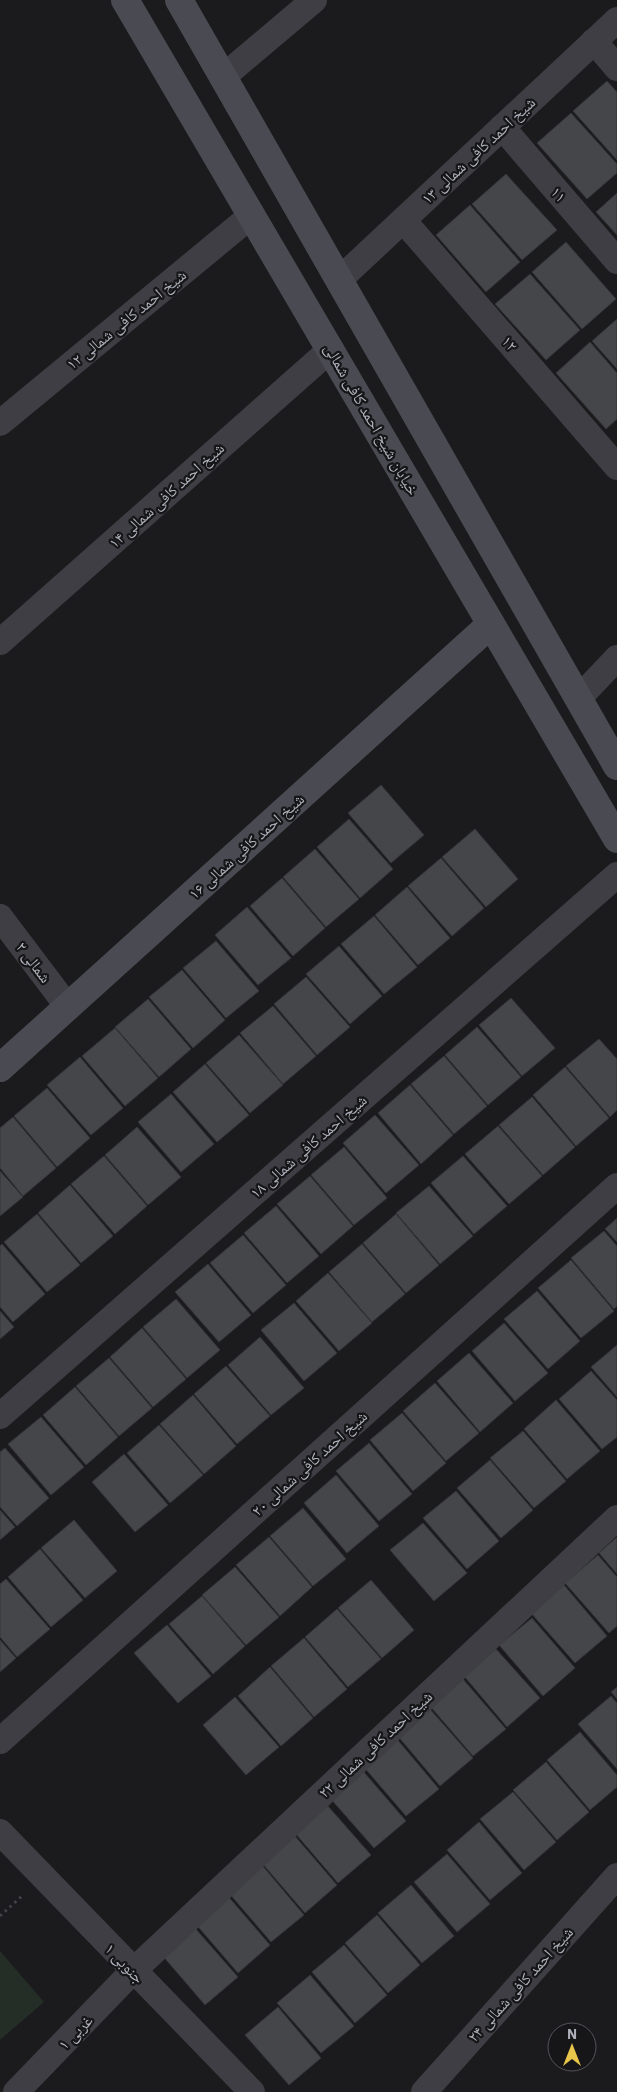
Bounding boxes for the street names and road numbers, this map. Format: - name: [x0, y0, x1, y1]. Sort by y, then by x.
- street label: شیخ احمد کافی شمالی ۱۳: [417, 92, 540, 209]
- street label: ۱۱: [547, 182, 571, 206]
- street label: شیخ احمد کافی شمالی ۱۲: [62, 264, 191, 374]
- street label: ۱۲: [498, 331, 522, 355]
- street label: خیابان شیخ احمد کافی شمالی: [319, 340, 424, 499]
- street label: شیخ احمد کافی شمالی ۱۴: [104, 438, 229, 553]
- street label: شیخ احمد کافی شمالی ۱۶: [184, 789, 309, 904]
- street label: ۲ شمالی: [11, 937, 56, 987]
- street label: شیخ احمد کافی شمالی ۱۸: [245, 1090, 371, 1203]
- street label: شیخ احمد کافی شمالی ۲۰: [247, 1406, 372, 1521]
- street label: شیخ احمد کافی شمالی ۲۲: [314, 1686, 437, 1803]
- street label: شیخ احمد کافی شمالی ۲۴: [463, 1922, 578, 2047]
- street label: جنوبی ۱: [100, 1939, 149, 1988]
- street label: غربی ۱: [54, 2010, 97, 2054]

